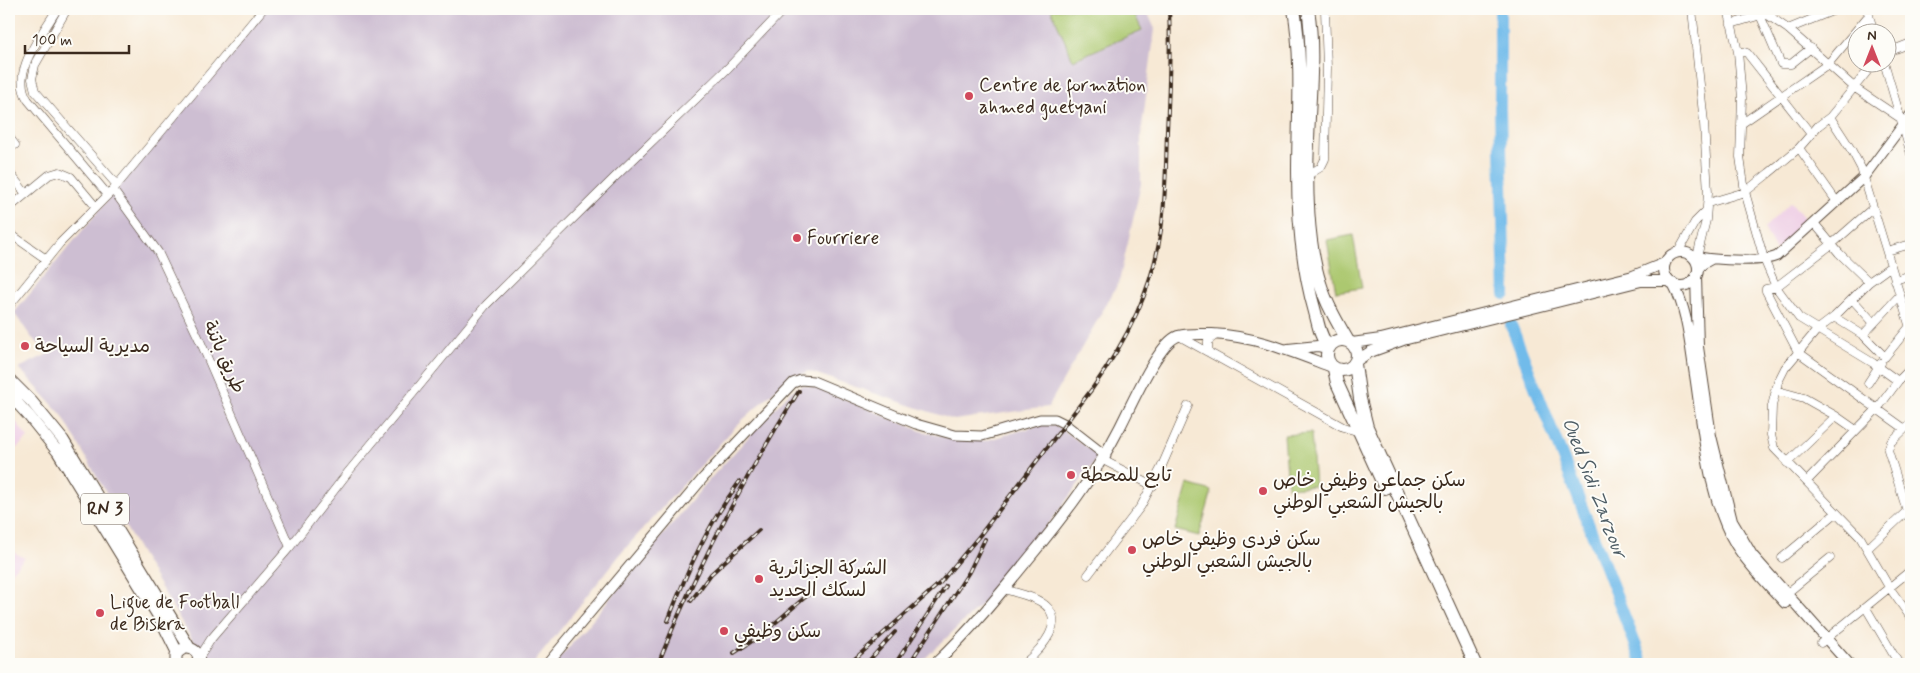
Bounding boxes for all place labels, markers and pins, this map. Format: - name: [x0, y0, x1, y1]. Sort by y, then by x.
- place label: Centre de formation ahmed guetyani: [979, 73, 1146, 121]
- marker: Centre de formation ahmed guetyani: [963, 90, 975, 102]
- place label: Fourriere: [807, 226, 879, 251]
- marker: Fourriere: [791, 232, 803, 244]
- place label: مديرية السياحة: [35, 334, 150, 359]
- marker: مديرية السياحة: [19, 340, 31, 352]
- place label: تابع للمحطة: [1081, 463, 1172, 488]
- place label: سكن جماعي وظيفي خاص بالجيش الشعبي الوطني: [1273, 468, 1466, 518]
- marker: تابع للمحطة: [1065, 469, 1077, 481]
- marker: سكن جماعي وظيفي خاص بالجيش الشعبي الوطني: [1257, 485, 1269, 497]
- place label: سكن فردي وظيفي خاص بالجيش الشعبي الوطني: [1142, 527, 1321, 577]
- marker: سكن فردي وظيفي خاص بالجيش الشعبي الوطني: [1126, 544, 1138, 556]
- place label: الشركة الجزائرية لسكك الحديد: [769, 556, 887, 603]
- marker: الشركة الجزائرية لسكك الحديد: [753, 573, 765, 585]
- place label: Ligue de Football de Biskra: [110, 590, 239, 637]
- marker: Ligue de Football de Biskra: [94, 607, 106, 619]
- place label: سكن وظيفي: [734, 619, 821, 647]
- marker: سكن وظيفي: [718, 625, 730, 637]

